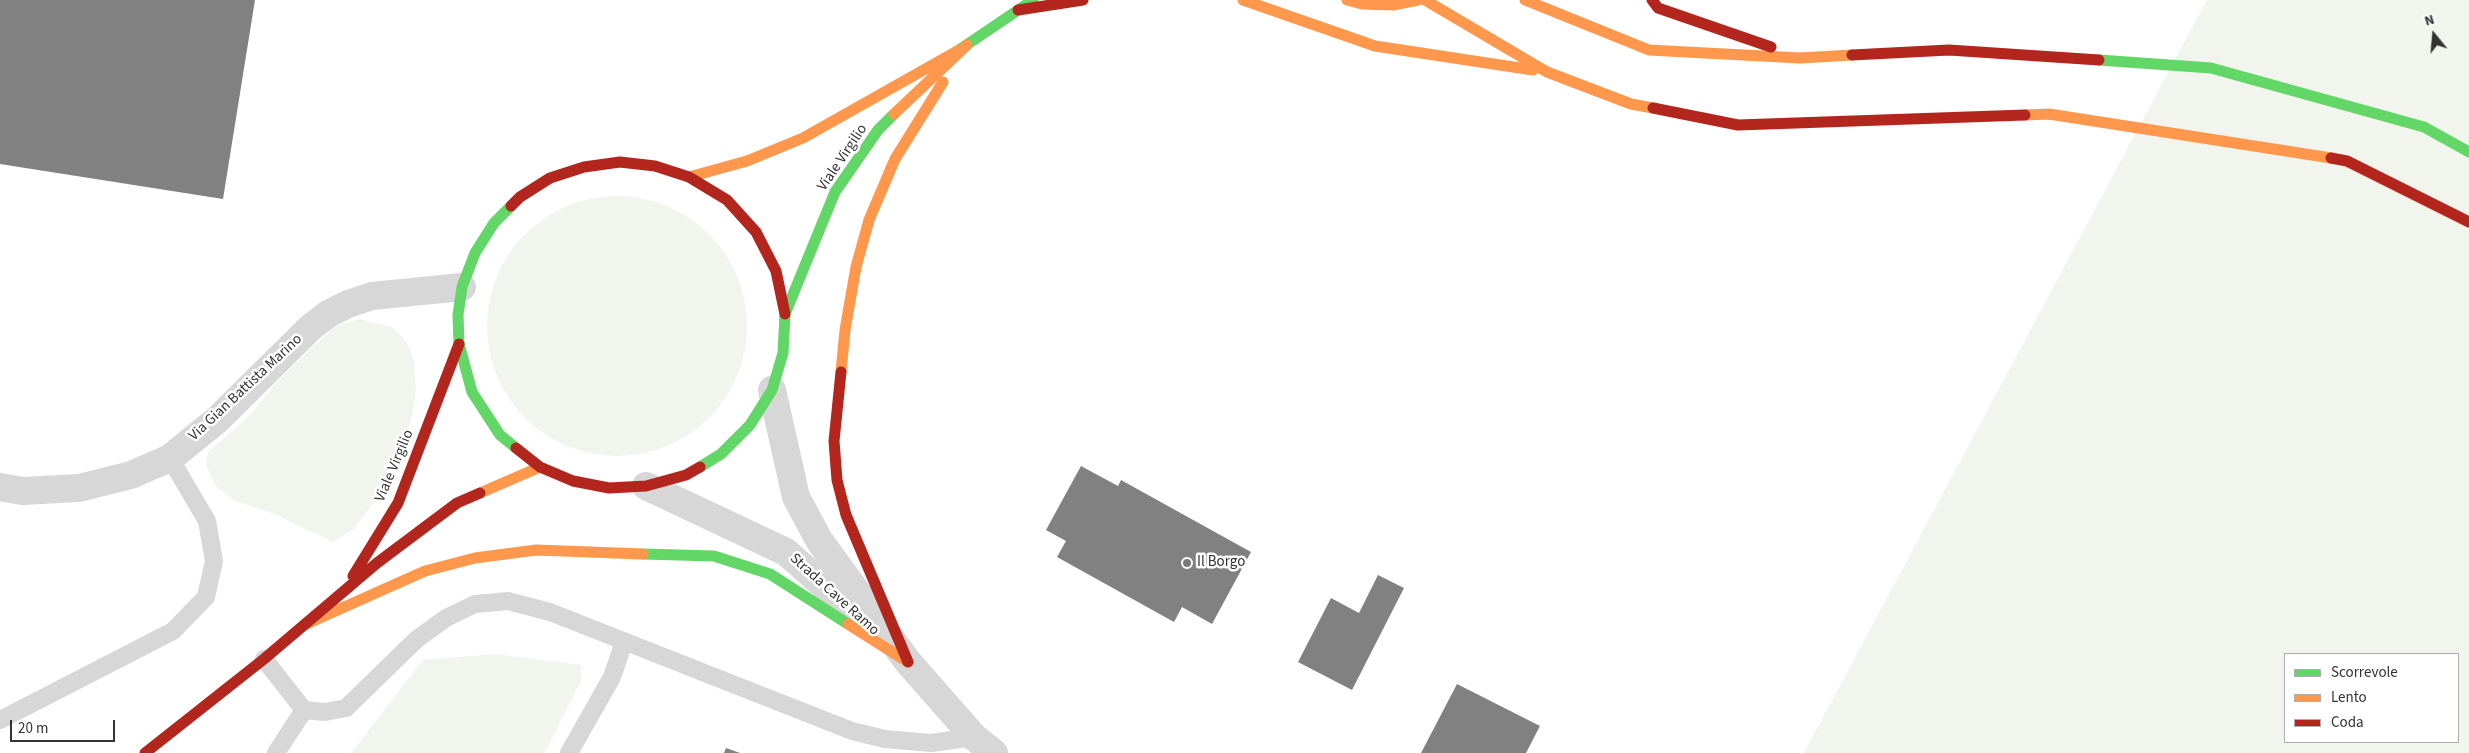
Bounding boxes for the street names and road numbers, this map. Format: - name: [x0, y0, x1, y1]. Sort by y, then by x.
- street label: Viale Virgilio: [814, 121, 872, 195]
- street label: Via Gian Battista Marino: [186, 331, 306, 445]
- street label: Viale Virgilio: [372, 427, 418, 505]
- street label: Strada Cave Ramo: [786, 550, 882, 640]

